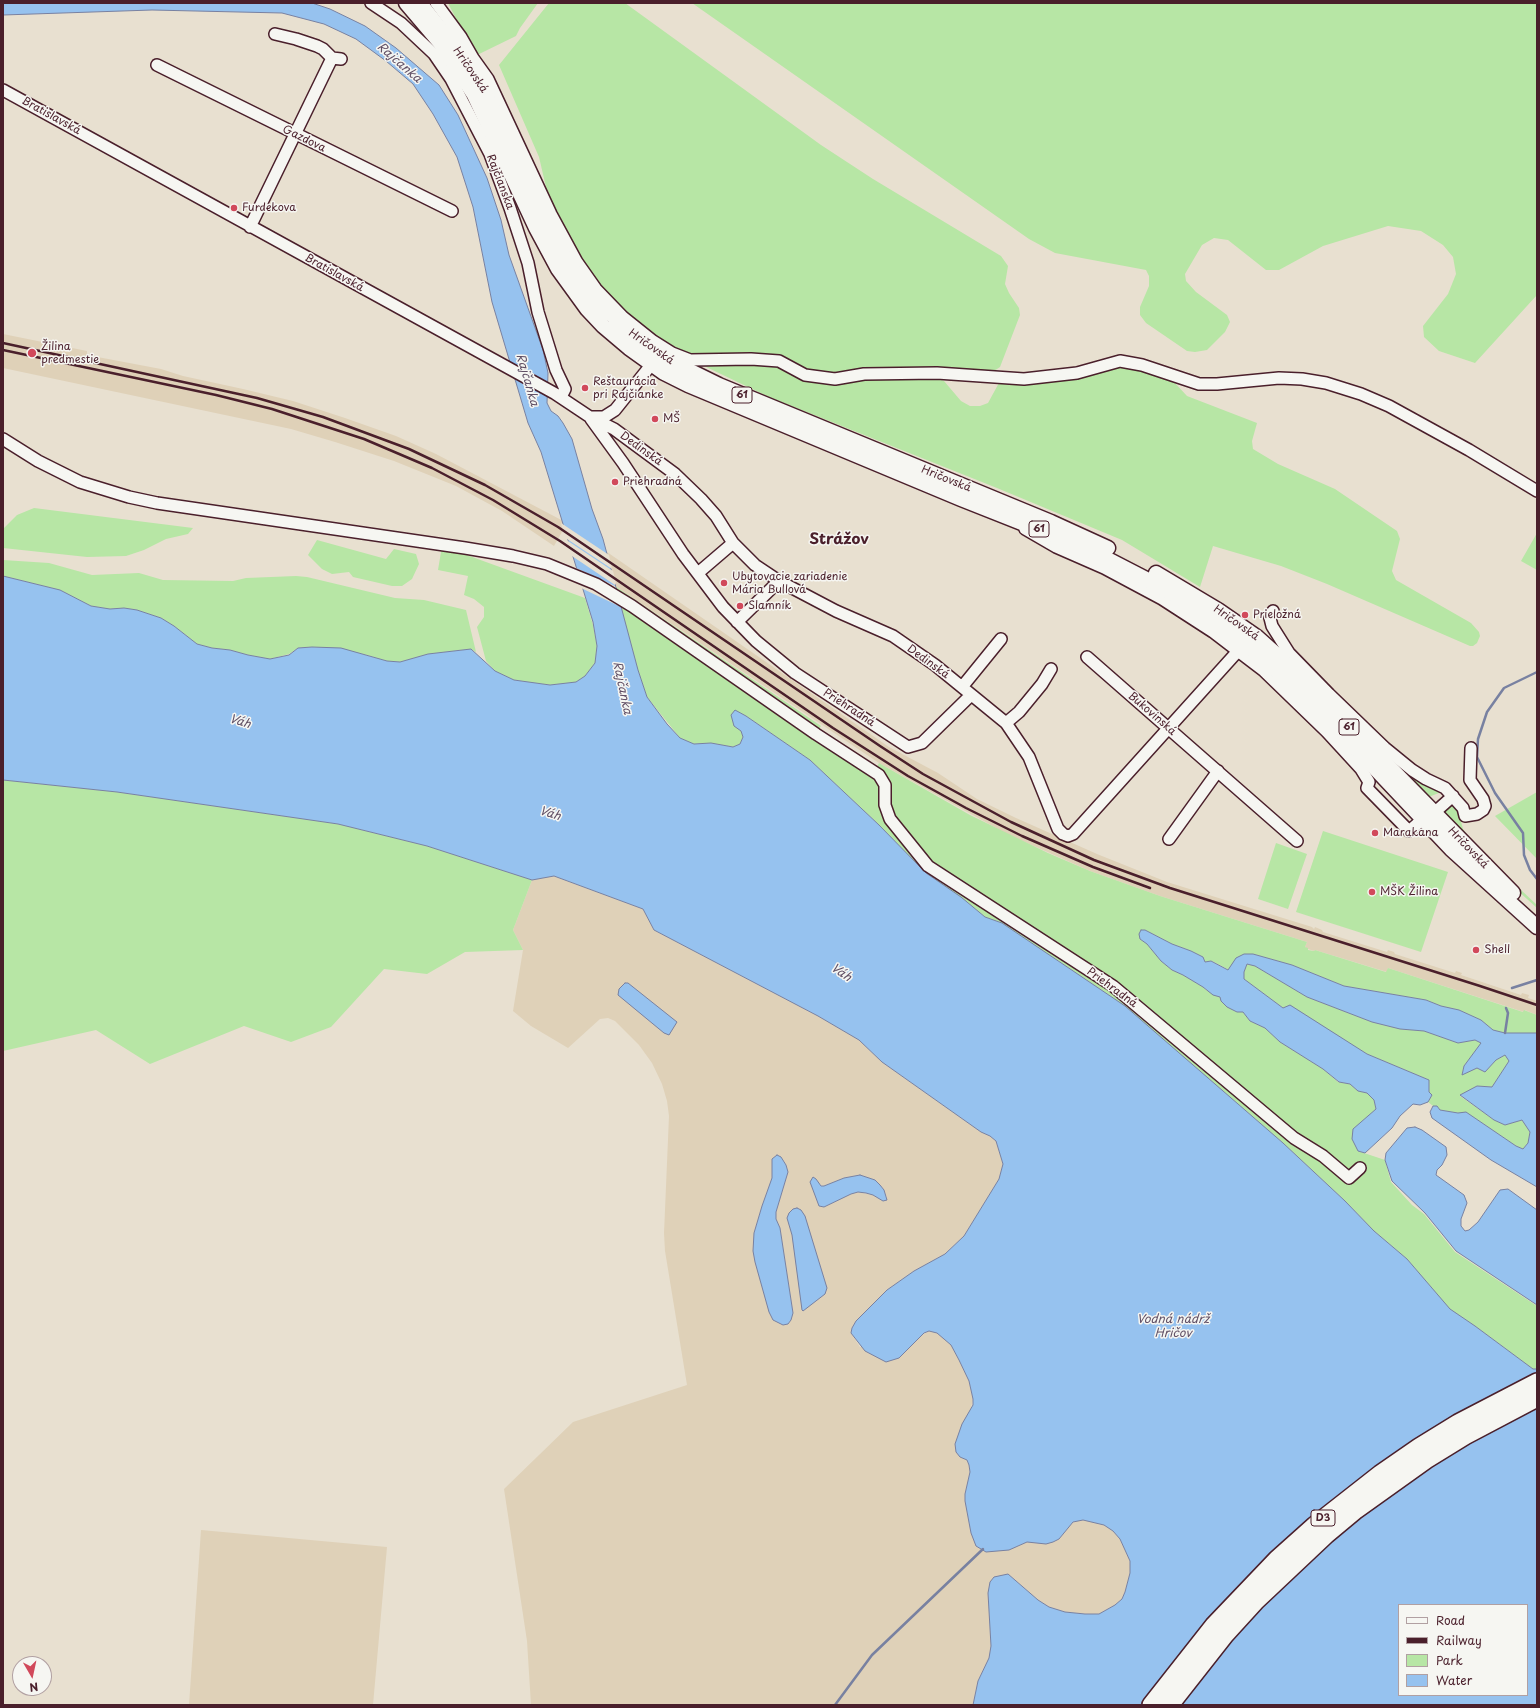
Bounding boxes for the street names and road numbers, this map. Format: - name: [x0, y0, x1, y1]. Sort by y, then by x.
- street label: Hričovská: [450, 45, 490, 95]
- street label: Bratislavská: [19, 94, 83, 138]
- street label: Gazdova: [280, 123, 328, 155]
- street label: Rajčianska: [483, 153, 517, 211]
- street label: Bratislavská: [302, 251, 366, 295]
- street label: Hričovská: [626, 327, 676, 367]
- road number: 61: [732, 387, 752, 403]
- street label: Dedinská: [617, 429, 665, 469]
- street label: Hričovská: [919, 463, 973, 495]
- road number: 61: [1029, 521, 1049, 537]
- street label: Hričovská: [1211, 603, 1261, 643]
- street label: Dedinská: [904, 642, 952, 682]
- street label: Priehradná: [821, 686, 877, 730]
- street label: Bukovinská: [1125, 690, 1179, 738]
- road number: 61: [1339, 719, 1359, 735]
- street label: Hričovská: [1445, 824, 1491, 872]
- street label: Priehradná: [1084, 965, 1140, 1011]
- road number: D3: [1311, 1510, 1335, 1526]

